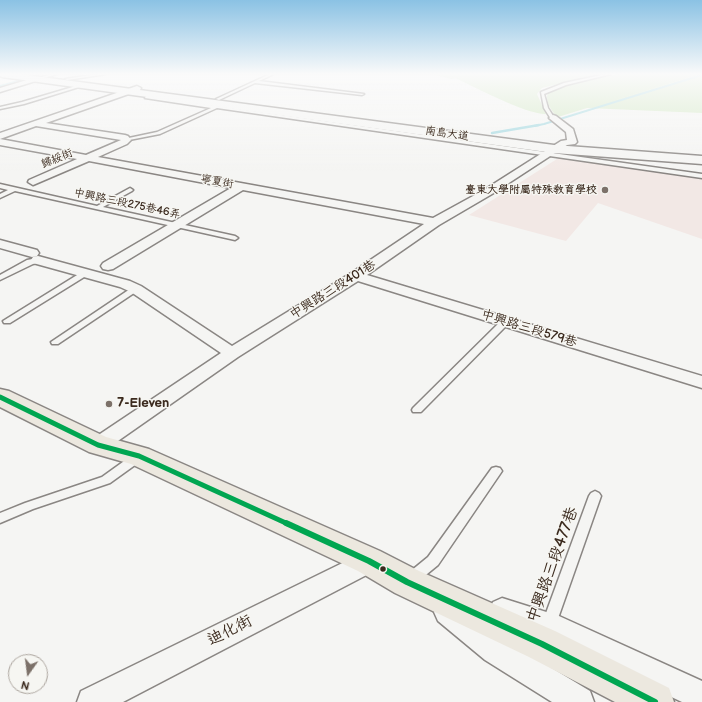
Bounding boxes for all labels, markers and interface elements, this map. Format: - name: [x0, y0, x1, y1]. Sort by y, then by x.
- street label: 南島大道: [424, 124, 470, 144]
- street label: 歸綏街: [39, 146, 75, 172]
- street label: 寧夏街: [200, 173, 234, 191]
- place label: 臺東大學附屬特殊教育學校: [465, 183, 597, 197]
- marker: 臺東大學附屬特殊教育學校: [600, 185, 610, 195]
- street label: 中興路三段275巷46弄: [73, 186, 181, 222]
- street label: 中興路三段401巷: [287, 257, 379, 323]
- street label: 中興路三段579巷: [479, 307, 579, 351]
- place label: 7-Eleven: [117, 396, 169, 412]
- marker: 7-Eleven: [104, 399, 114, 409]
- street label: 中興路三段477巷: [523, 505, 583, 625]
- unlabelled marker: [378, 564, 388, 574]
- street label: 迪化街: [204, 612, 256, 650]
- north arrow: [8, 654, 48, 694]
- text: N: [20, 678, 31, 692]

